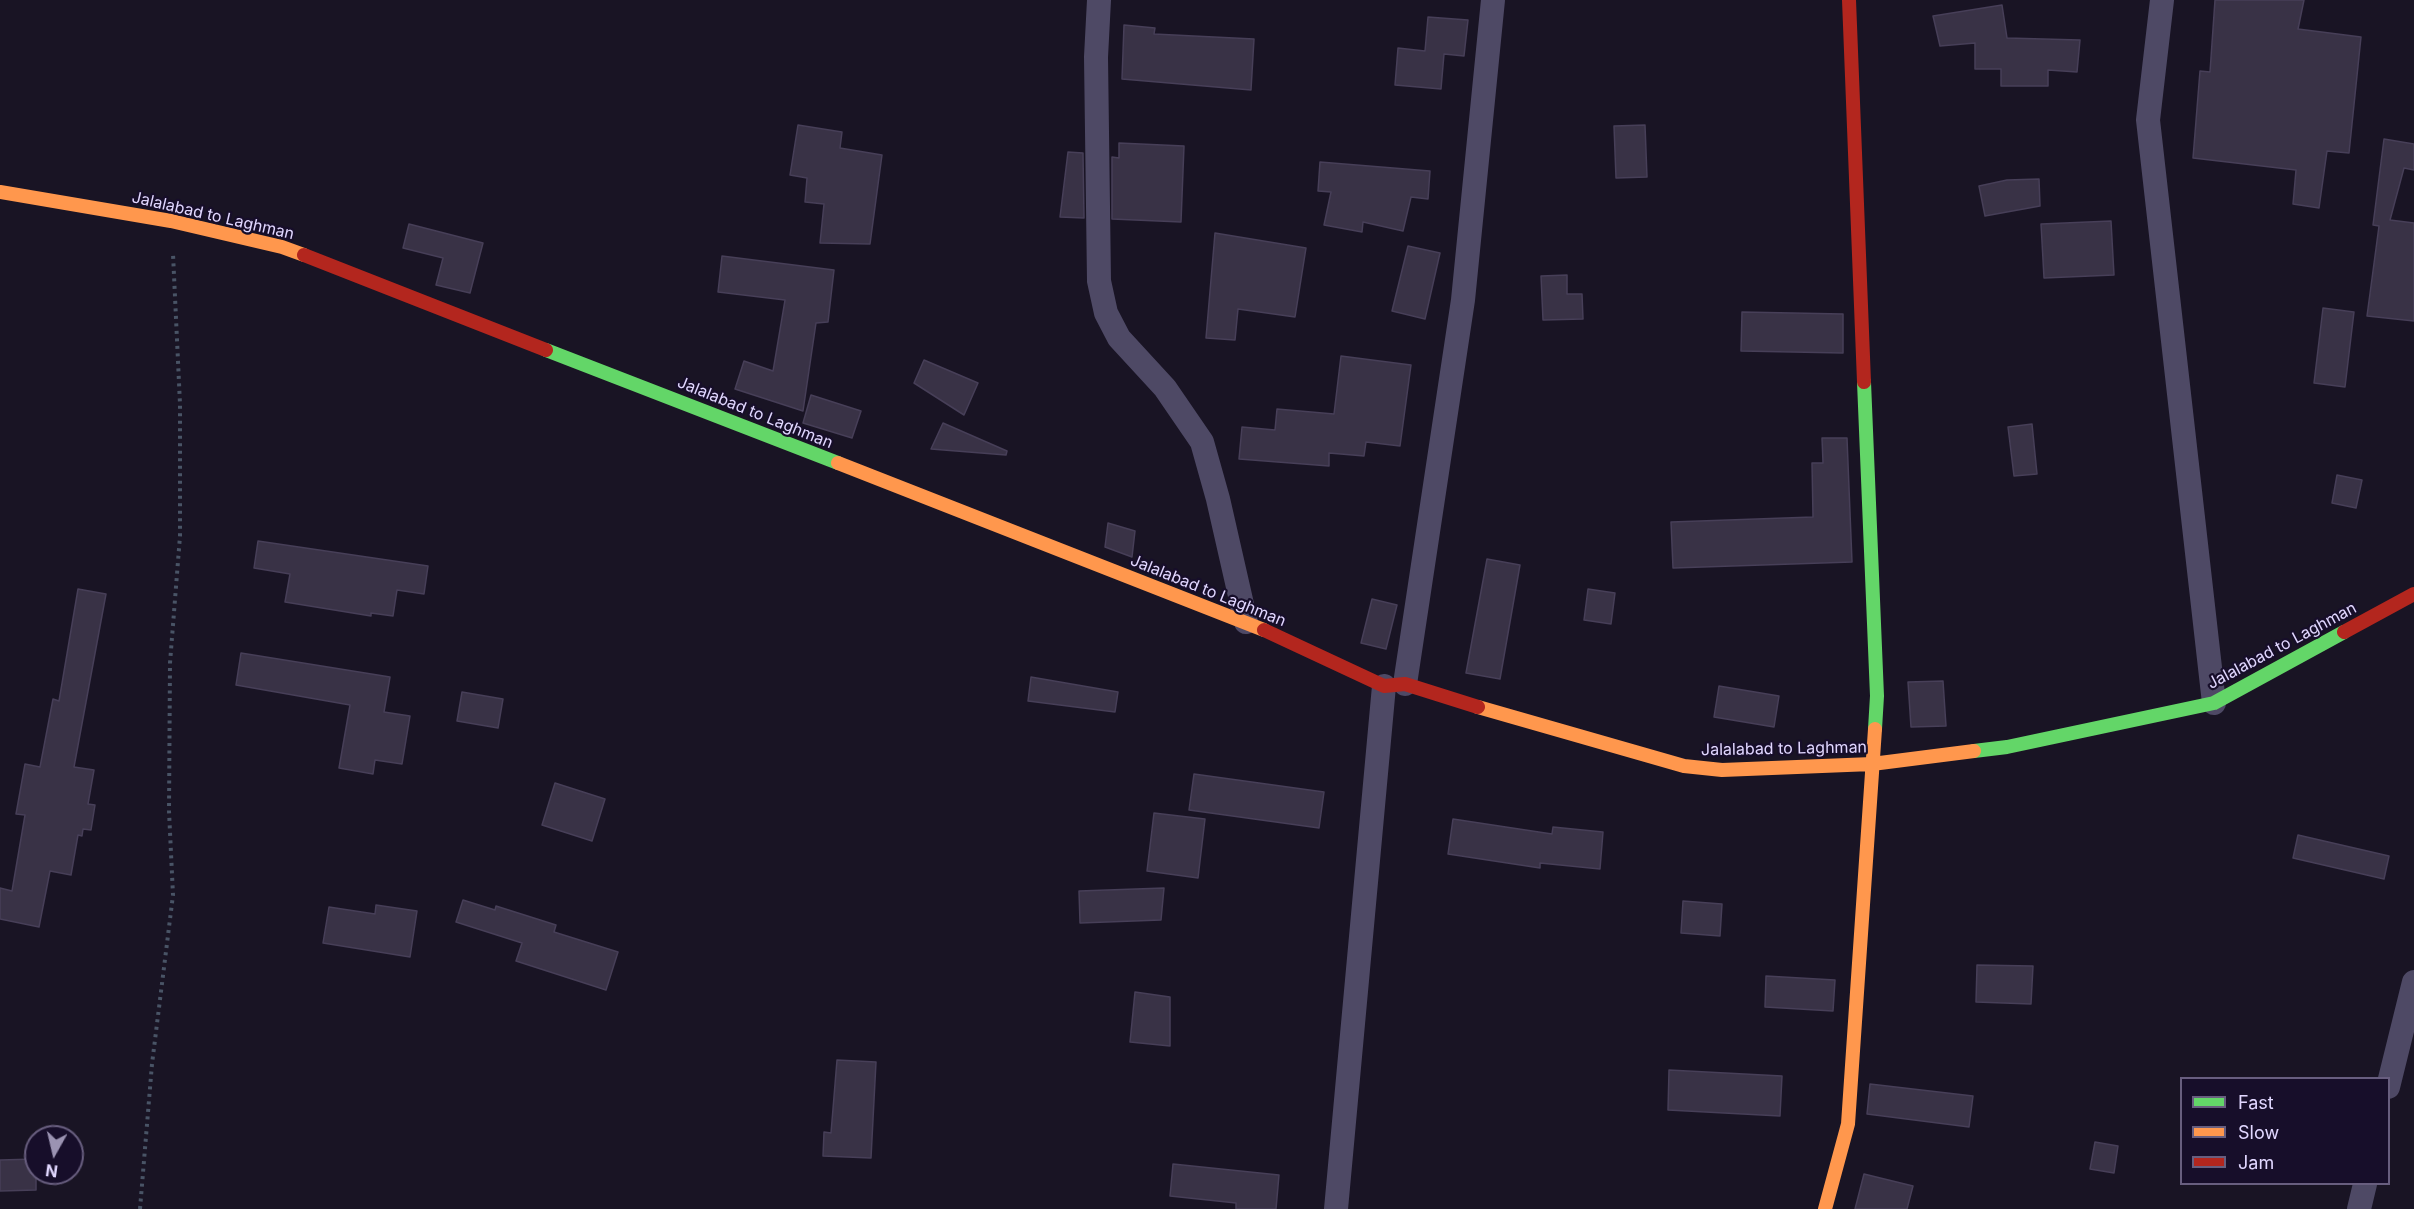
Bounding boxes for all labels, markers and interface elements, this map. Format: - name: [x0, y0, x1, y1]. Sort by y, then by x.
- street label: Jalalabad to Laghman: [130, 188, 296, 244]
- street label: Jalalabad to Laghman: [674, 373, 836, 453]
- street label: Jalalabad to Laghman: [1127, 551, 1289, 631]
- street label: Jalalabad to Laghman: [2204, 599, 2360, 693]
- street label: Jalalabad to Laghman: [1701, 738, 1867, 760]
- legend: [2180, 1077, 2390, 1185]
- text: Fast: [2238, 1092, 2274, 1113]
- text: Slow: [2238, 1122, 2279, 1143]
- north arrow: [24, 1125, 84, 1185]
- text: Jam: [2238, 1152, 2274, 1173]
- text: N: [44, 1160, 59, 1182]

